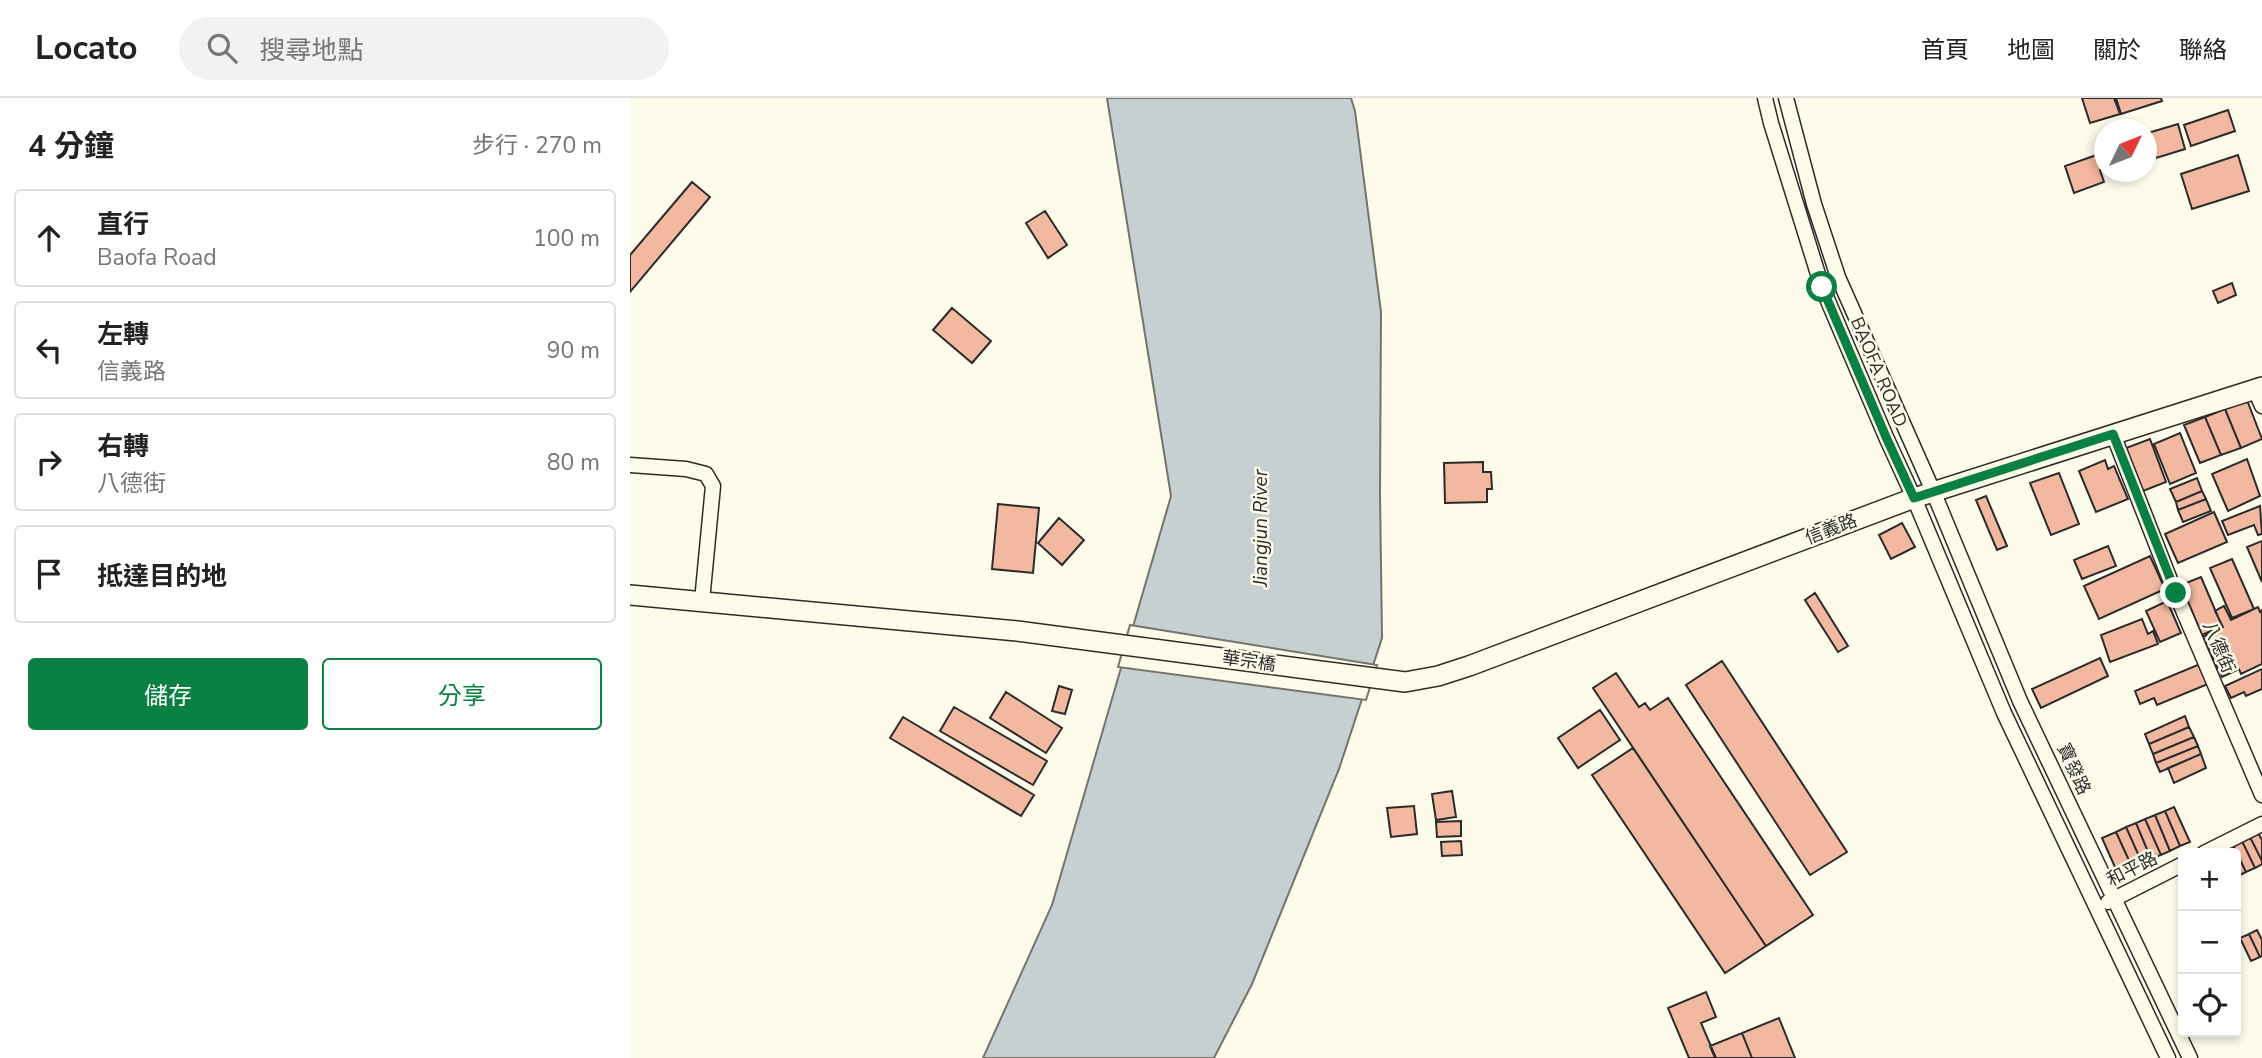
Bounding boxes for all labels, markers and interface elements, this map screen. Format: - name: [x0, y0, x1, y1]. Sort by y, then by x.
- search box: [179, 17, 669, 80]
- text: Locato: [35, 26, 137, 71]
- icon: search: [203, 29, 241, 67]
- text: 搜尋地點: [259, 33, 363, 68]
- text: 首頁: [1921, 34, 1969, 66]
- text: 地圖: [2007, 34, 2055, 66]
- text: 關於: [2093, 34, 2141, 66]
- text: 聯絡: [2179, 34, 2227, 66]
- north arrow: [2094, 119, 2157, 182]
- text: 4 分鐘: [28, 126, 114, 167]
- text: 步行 · 270 m: [472, 130, 602, 161]
- text: 直行: [97, 207, 149, 242]
- icon: ahead: [30, 219, 68, 257]
- text: 100 m: [533, 223, 600, 254]
- text: Baofa Road: [97, 242, 217, 273]
- route start: [1806, 271, 1837, 302]
- street label: BAOFA ROAD: [1845, 313, 1913, 431]
- text: 左轉: [97, 317, 149, 352]
- icon: left: [30, 331, 68, 369]
- text: 90 m: [547, 335, 600, 366]
- text: 信義路: [97, 356, 166, 387]
- text: 右轉: [97, 429, 149, 464]
- icon: right: [30, 443, 68, 481]
- text: 80 m: [547, 447, 600, 478]
- text: 八德街: [97, 468, 166, 499]
- water label: Jiangjun River: [1248, 468, 1274, 588]
- street label: 信義路: [1801, 508, 1861, 550]
- icon: arrive: [30, 555, 68, 593]
- text: 抵達目的地: [97, 559, 227, 594]
- route end: [2160, 577, 2191, 608]
- street label: 八德街: [2197, 617, 2241, 677]
- street label: 華宗橋: [1221, 645, 1277, 677]
- button: 儲存: [28, 658, 308, 730]
- button: 分享: [322, 658, 602, 730]
- street label: 寶發路: [2052, 739, 2096, 799]
- street label: 和平路: [2102, 846, 2162, 892]
- map controls: [2178, 848, 2241, 1037]
- button: +: [2178, 848, 2241, 911]
- button: −: [2178, 911, 2241, 974]
- button: locate: [2178, 974, 2241, 1037]

